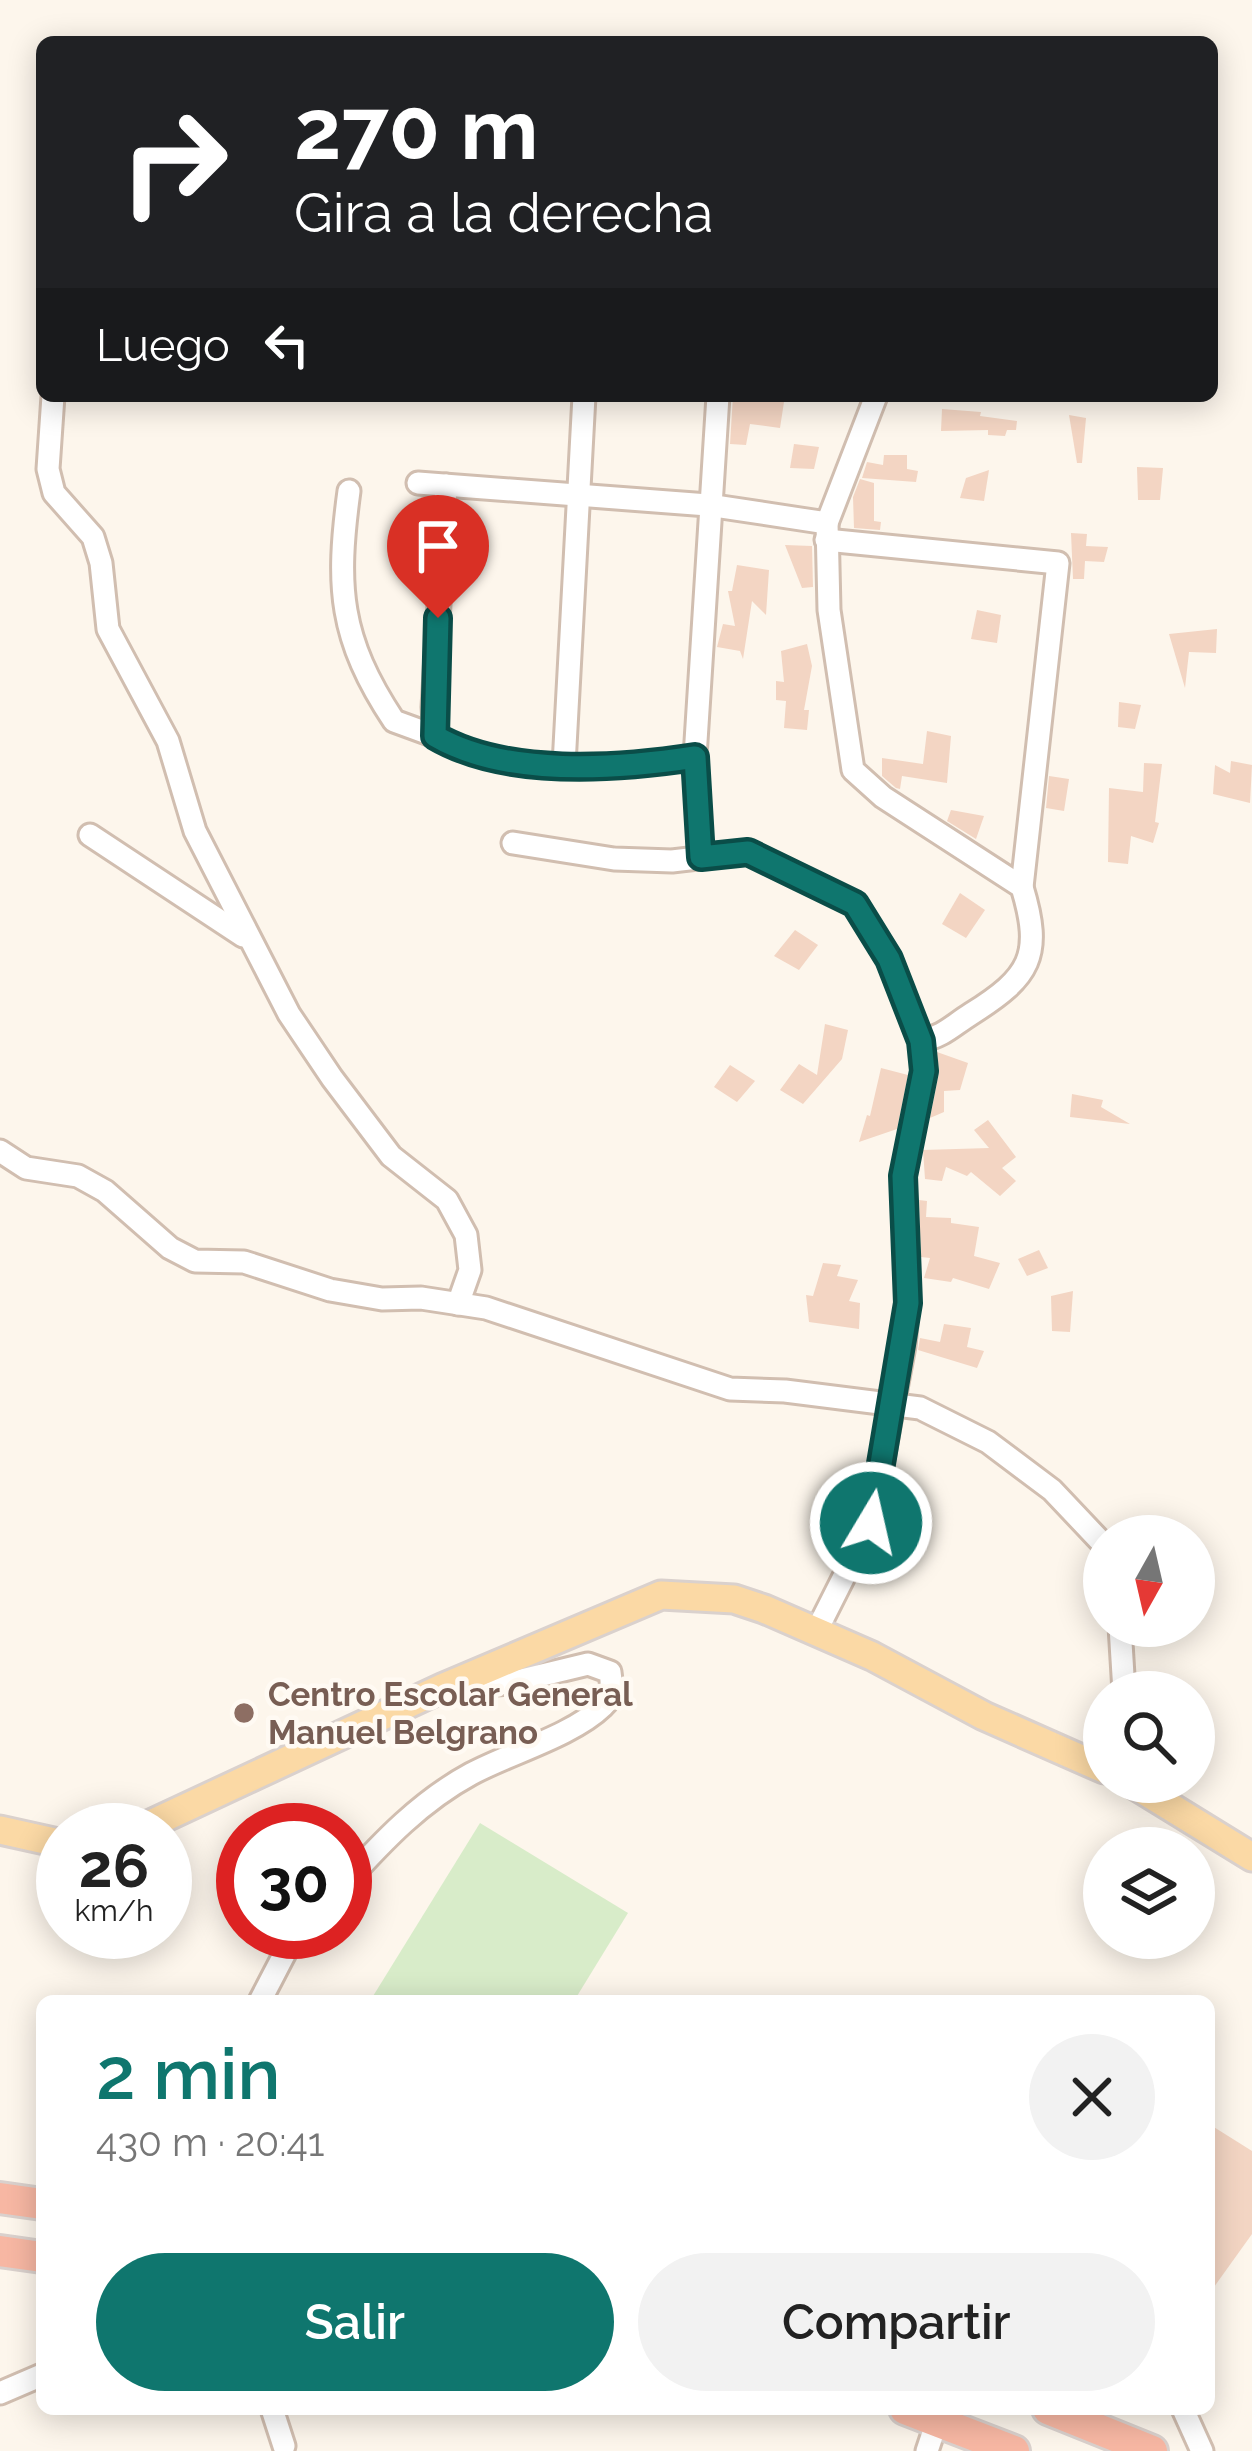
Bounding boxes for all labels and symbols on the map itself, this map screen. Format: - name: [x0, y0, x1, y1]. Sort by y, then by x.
- pin: [387, 495, 489, 618]
- position arrow: [808, 1460, 934, 1586]
- north arrow: [1083, 1515, 1215, 1647]
- place label: Centro Escolar General Manuel Belgrano: [268, 1675, 633, 1752]
- marker: Centro Escolar General Manuel Belgrano: [231, 1700, 257, 1726]
- speed limit sign: 30: [216, 1803, 372, 1959]

